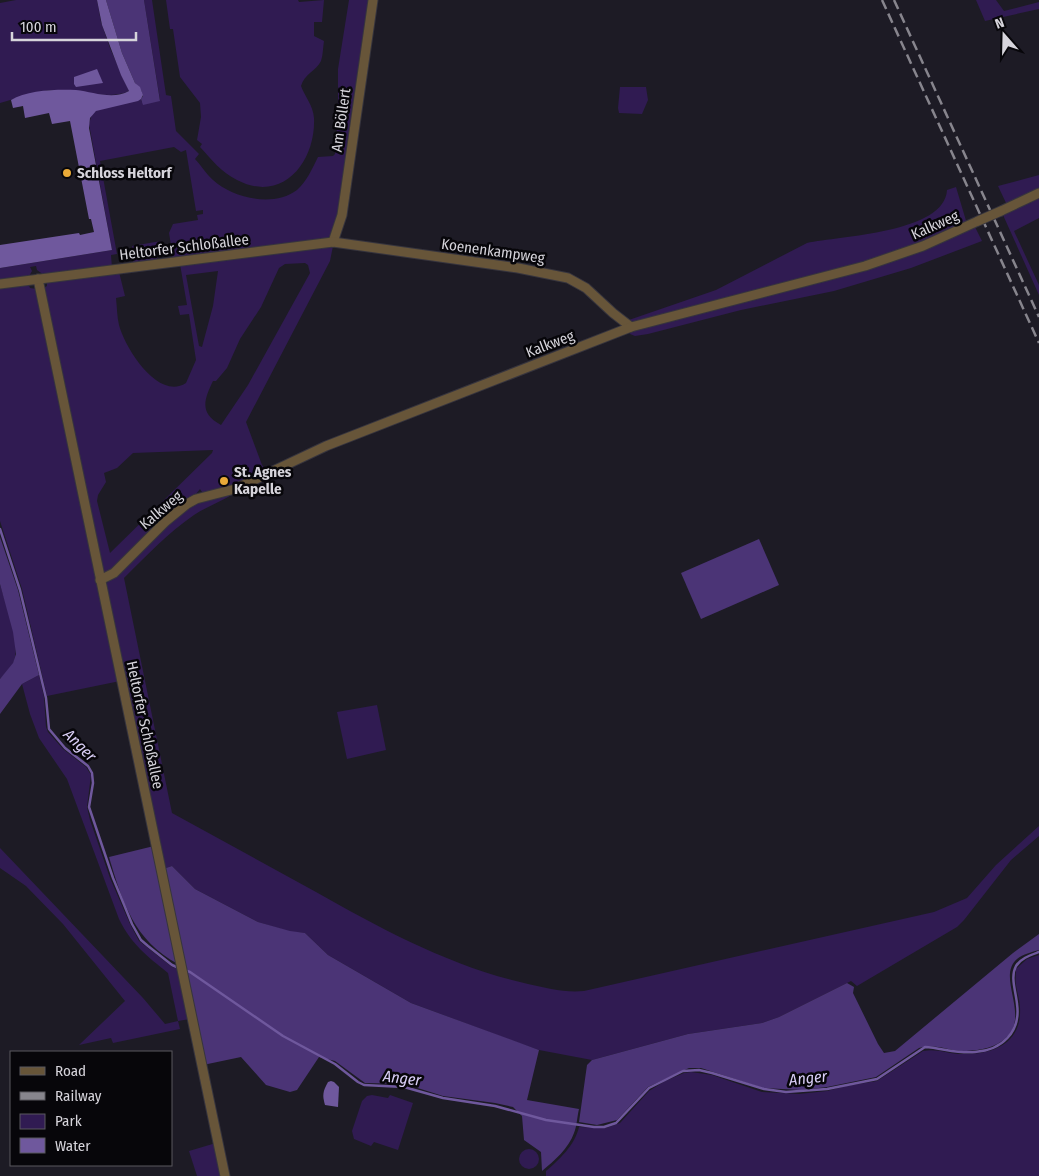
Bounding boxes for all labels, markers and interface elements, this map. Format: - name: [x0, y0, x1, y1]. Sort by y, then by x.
- scale bar: [12, 10, 136, 42]
- north arrow: [979, 10, 1029, 60]
- text: N: [993, 14, 1007, 33]
- text: 100 m: [20, 18, 57, 36]
- street label: Am Böllert: [328, 87, 354, 153]
- place label: Schloss Heltorf: [77, 164, 173, 182]
- marker: Schloss Heltorf: [61, 167, 73, 179]
- street label: Kalkweg: [908, 207, 962, 243]
- street label: Heltorfer Schloßallee: [118, 230, 250, 264]
- street label: Koenenkampweg: [440, 235, 546, 267]
- street label: Kalkweg: [523, 327, 577, 361]
- place label: St. Agnes Kapelle: [234, 463, 292, 498]
- marker: St. Agnes Kapelle: [218, 475, 230, 487]
- street label: Kalkweg: [136, 487, 186, 533]
- street label: Heltorfer Schloßallee: [123, 659, 167, 791]
- water label: Anger: [59, 724, 101, 766]
- legend: [10, 1051, 172, 1166]
- text: Road: [55, 1062, 86, 1080]
- water label: Anger: [381, 1066, 423, 1090]
- water label: Anger: [787, 1067, 828, 1090]
- text: Railway: [55, 1087, 102, 1105]
- text: Park: [55, 1112, 82, 1130]
- text: Water: [55, 1137, 91, 1155]

